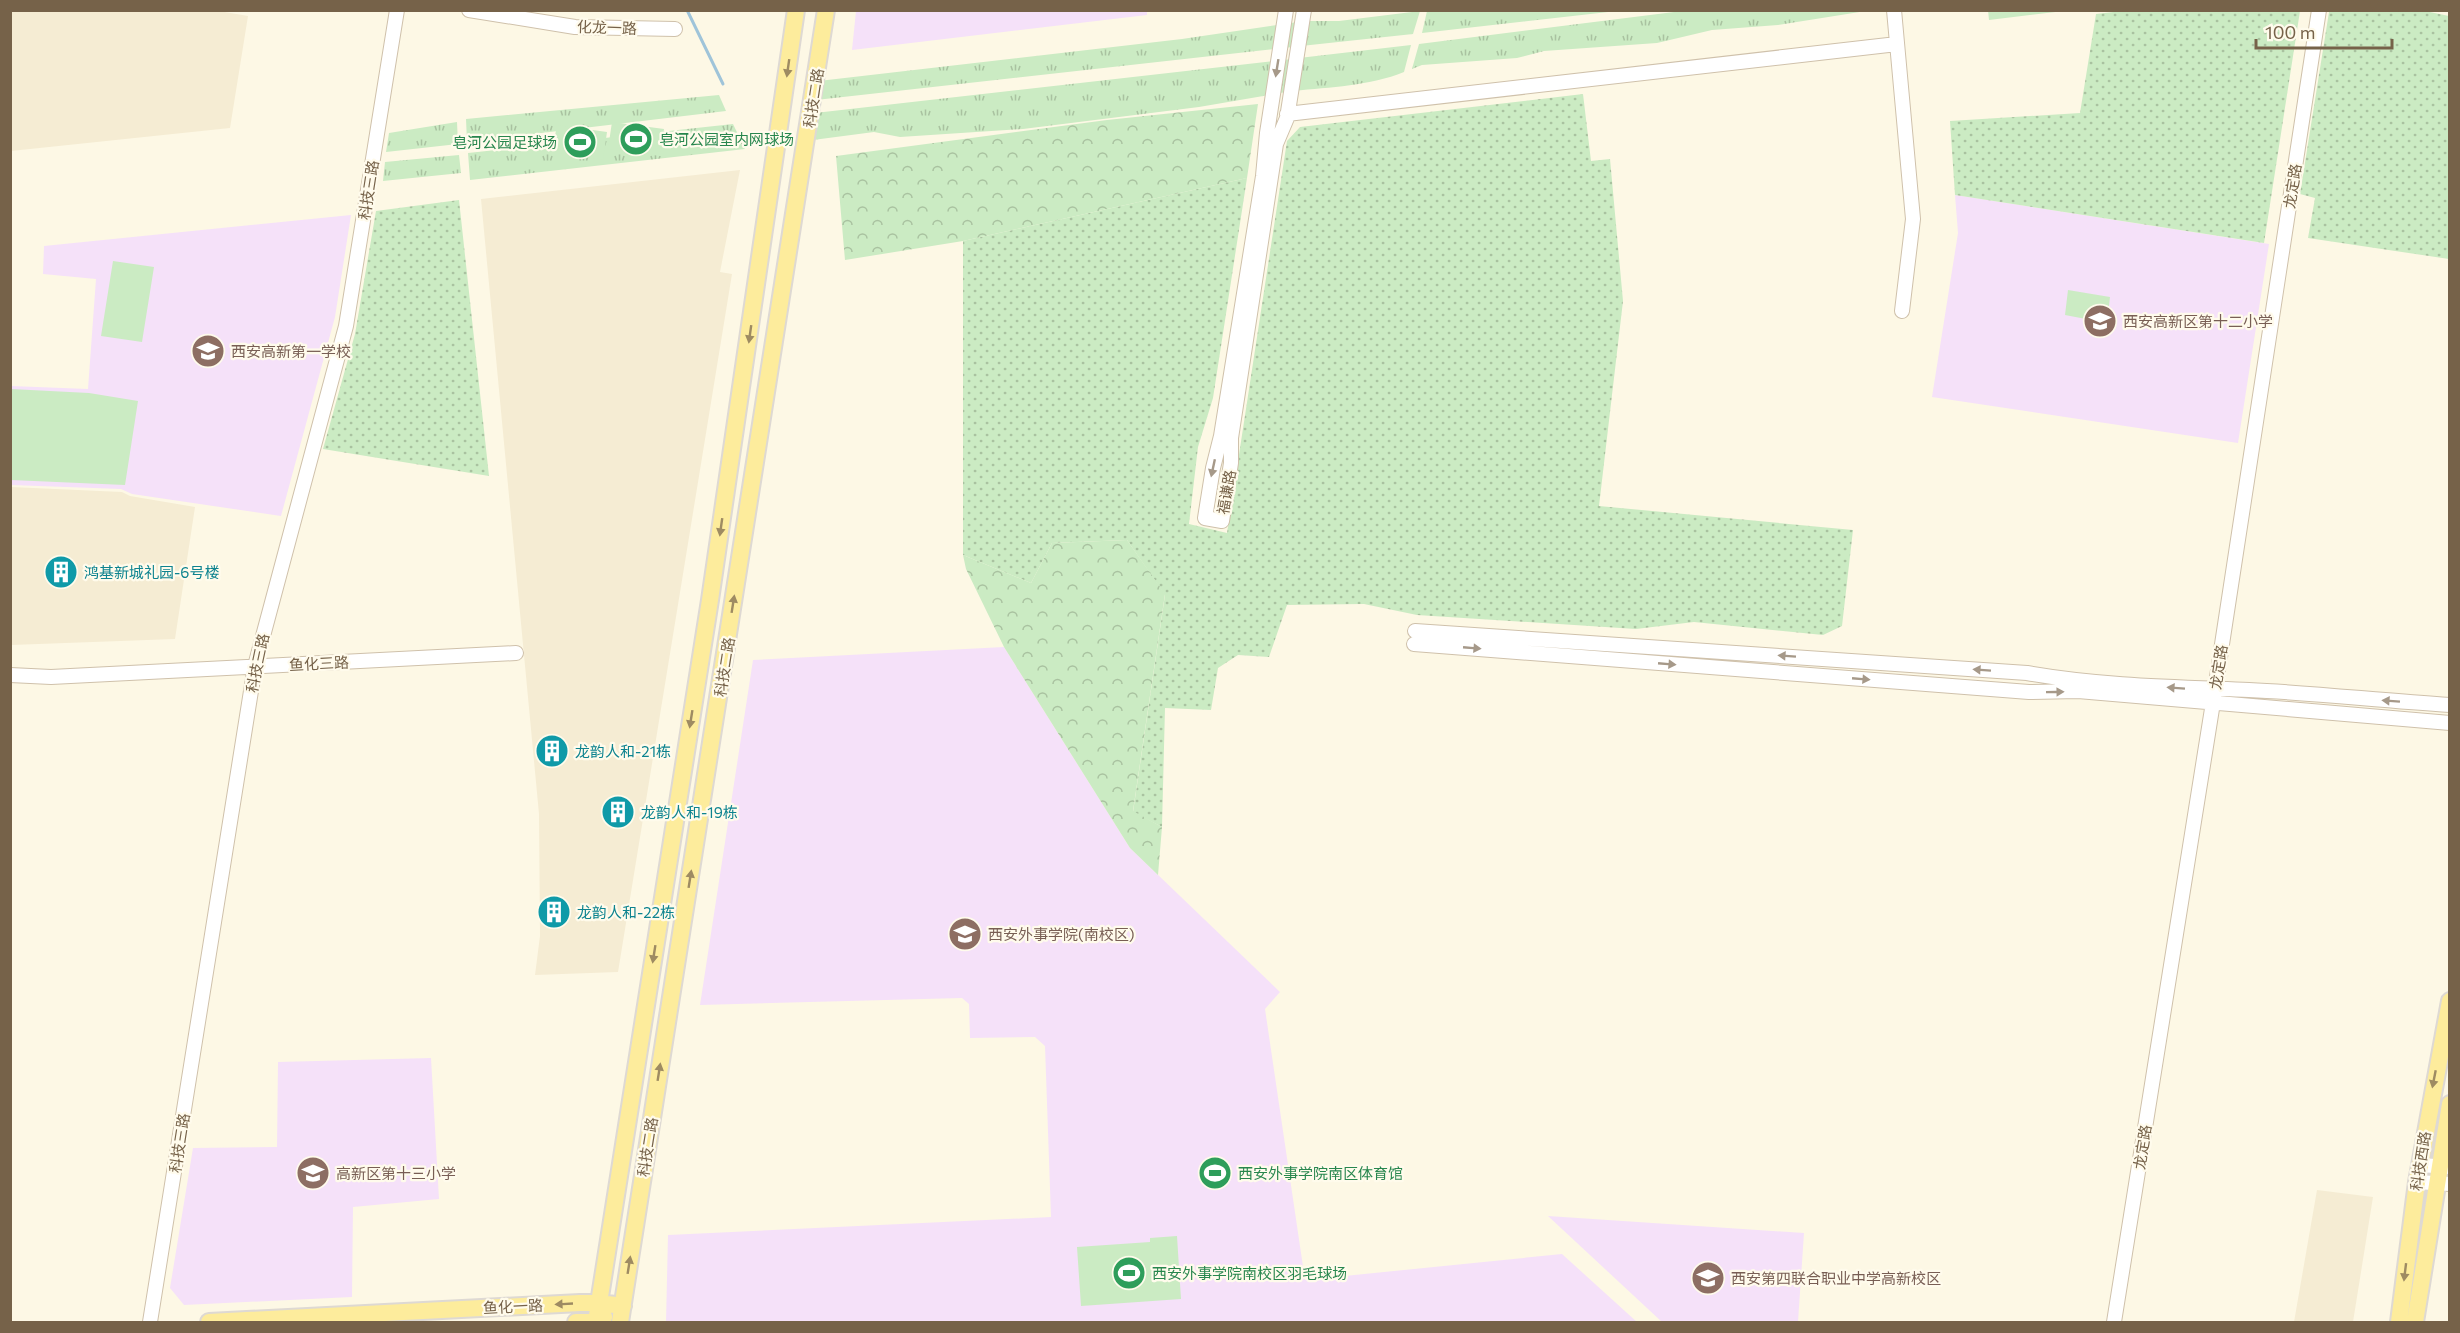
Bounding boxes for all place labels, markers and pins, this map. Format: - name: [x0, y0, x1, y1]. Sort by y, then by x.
- sports icon: 皂河公园室内网球场: [618, 121, 654, 157]
- sports icon: 皂河公园足球场: [562, 124, 598, 160]
- place label: 皂河公园室内网球场: [659, 130, 794, 148]
- place label: 皂河公园足球场: [452, 133, 557, 151]
- school or university icon: 西安高新区第十二小学: [2082, 303, 2118, 339]
- place label: 西安高新区第十二小学: [2123, 312, 2273, 330]
- school or university icon: 西安高新第一学校: [190, 333, 226, 369]
- place label: 西安高新第一学校: [231, 342, 351, 360]
- building icon: 鸿基新城礼园-6号楼: [43, 554, 79, 590]
- place label: 鸿基新城礼园-6号楼: [84, 563, 219, 581]
- building icon: 龙韵人和-21栋: [534, 733, 570, 769]
- place label: 龙韵人和-21栋: [575, 742, 671, 760]
- building icon: 龙韵人和-19栋: [600, 794, 636, 830]
- place label: 龙韵人和-19栋: [641, 803, 738, 821]
- building icon: 龙韵人和-22栋: [536, 894, 572, 930]
- place label: 龙韵人和-22栋: [577, 903, 675, 921]
- school or university icon: 西安外事学院(南校区): [947, 916, 983, 952]
- place label: 西安外事学院(南校区): [988, 925, 1135, 943]
- school or university icon: 高新区第十三小学: [295, 1155, 331, 1191]
- sports icon: 西安外事学院南区体育馆: [1197, 1155, 1233, 1191]
- place label: 高新区第十三小学: [336, 1164, 456, 1182]
- place label: 西安外事学院南区体育馆: [1238, 1164, 1403, 1182]
- sports icon: 西安外事学院南校区羽毛球场: [1111, 1255, 1147, 1291]
- school or university icon: 西安第四联合职业中学高新校区: [1690, 1260, 1726, 1296]
- place label: 西安外事学院南校区羽毛球场: [1152, 1264, 1347, 1282]
- place label: 西安第四联合职业中学高新校区: [1731, 1269, 1941, 1287]

